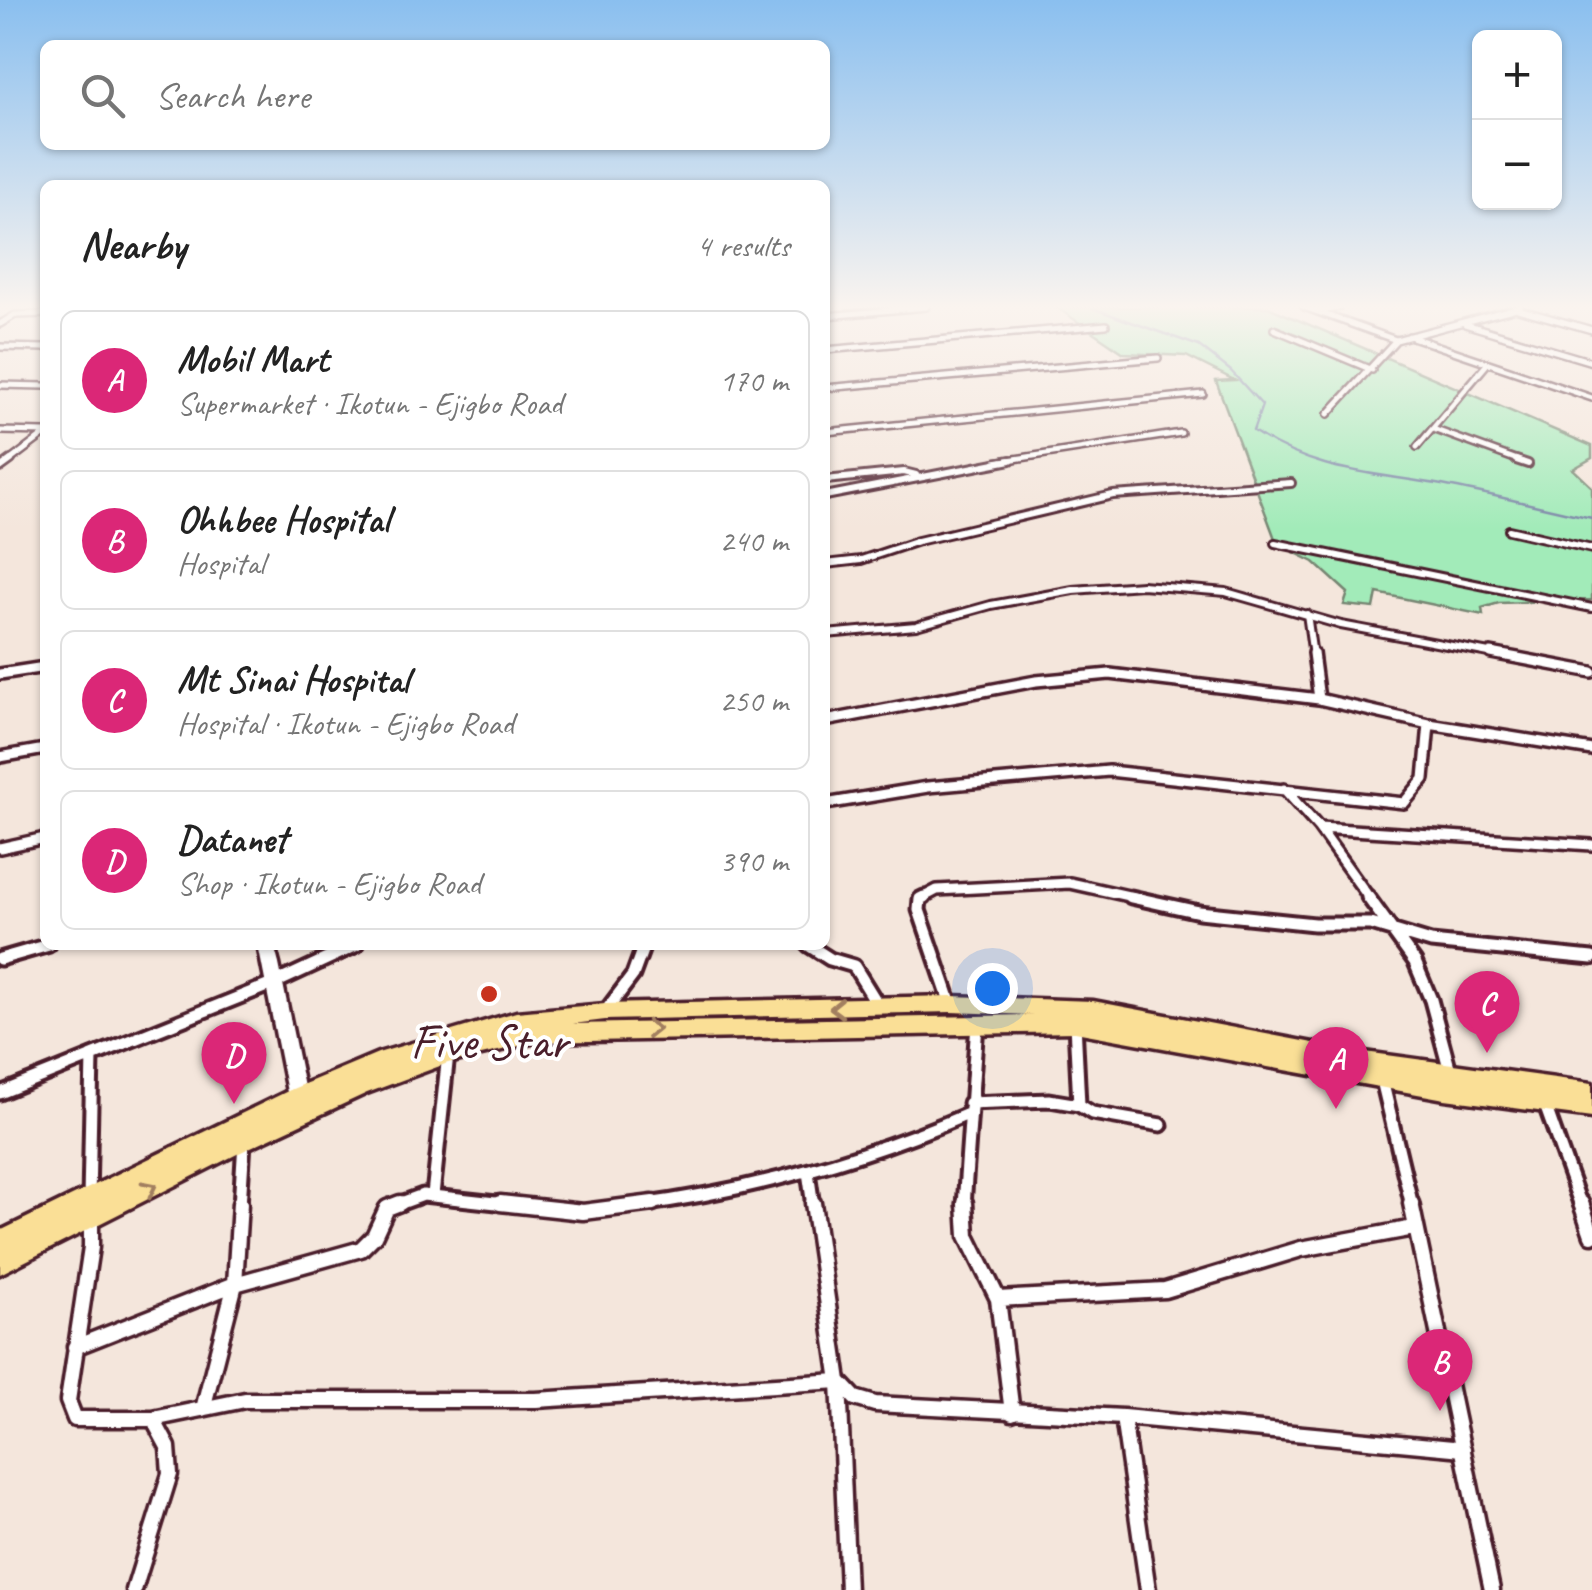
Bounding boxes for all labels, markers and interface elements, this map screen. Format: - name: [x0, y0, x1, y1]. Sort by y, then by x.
- map controls: [1472, 30, 1562, 210]
- button: +: [1472, 30, 1562, 120]
- search box: [40, 40, 830, 150]
- icon: search: [75, 68, 130, 123]
- text: Search here: [155, 72, 310, 119]
- button: −: [1472, 120, 1562, 210]
- text: Nearby: [80, 219, 186, 272]
- text: 4 results: [696, 225, 790, 266]
- text: Mobil Mart: [177, 336, 329, 383]
- text: A: [106, 360, 123, 401]
- text: 170 m: [719, 360, 788, 401]
- text: Supermarket · Ikotun - Ejigbo Road: [177, 383, 562, 424]
- text: Ohhbee Hospital: [177, 496, 389, 543]
- text: B: [106, 520, 123, 561]
- text: 240 m: [719, 520, 788, 561]
- text: Hospital: [177, 543, 264, 584]
- text: Mt Sinai Hospital: [177, 656, 409, 703]
- text: C: [107, 680, 122, 721]
- text: 250 m: [719, 680, 788, 721]
- text: Hospital · Ikotun - Ejigbo Road: [177, 703, 514, 744]
- text: Datanet: [177, 816, 287, 863]
- text: D: [105, 840, 124, 881]
- text: 390 m: [719, 840, 788, 881]
- text: Shop · Ikotun - Ejigbo Road: [177, 863, 481, 904]
- your location: [967, 963, 1018, 1014]
- pin: C: [1454, 970, 1520, 1053]
- marker: Five Star: [478, 983, 500, 1005]
- one-way arrow: [829, 998, 845, 1019]
- place label: Five Star: [410, 1010, 572, 1073]
- one-way arrow: [645, 1018, 661, 1039]
- pin: D: [202, 1022, 266, 1104]
- pin: A: [1304, 1026, 1368, 1109]
- one-way arrow: [139, 1181, 157, 1200]
- pin: B: [1408, 1328, 1472, 1411]

